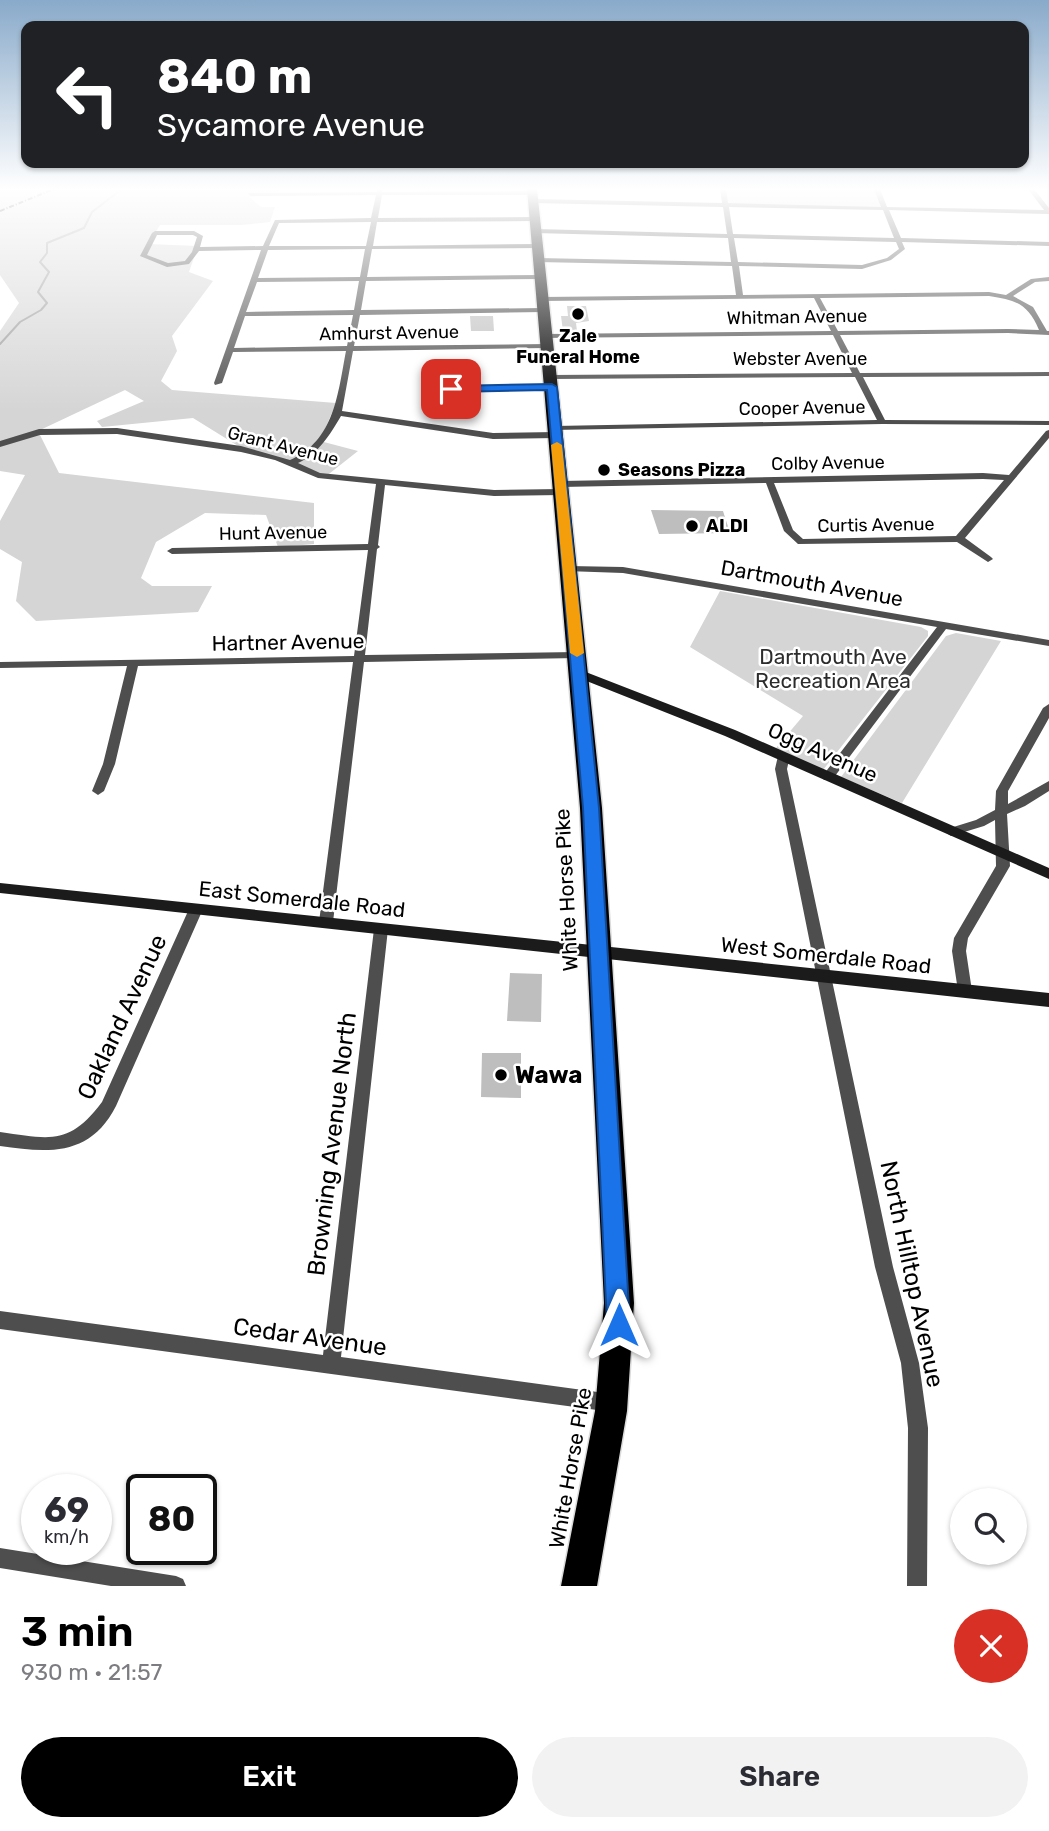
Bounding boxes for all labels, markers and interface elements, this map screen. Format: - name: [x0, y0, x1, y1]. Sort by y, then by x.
- text: 840 m: [157, 47, 312, 105]
- icon: left: [42, 49, 133, 140]
- text: Sycamore Avenue: [157, 106, 425, 144]
- street label: Whitman Avenue: [727, 305, 867, 329]
- marker: Zale Funeral Home: [570, 306, 586, 322]
- street label: Amhurst Avenue: [319, 321, 459, 345]
- place label: Zale Funeral Home: [516, 325, 640, 368]
- street label: Webster Avenue: [733, 348, 867, 370]
- pin: [421, 359, 481, 419]
- icon: arrive: [432, 370, 470, 408]
- street label: Cooper Avenue: [738, 396, 866, 420]
- street label: Grant Avenue: [225, 422, 341, 470]
- street label: Colby Avenue: [771, 451, 885, 475]
- place label: Seasons Pizza: [618, 459, 745, 481]
- marker: Seasons Pizza: [596, 462, 612, 478]
- street label: Curtis Avenue: [817, 513, 935, 537]
- place label: ALDI: [706, 515, 748, 537]
- marker: ALDI: [684, 518, 700, 534]
- street label: Hunt Avenue: [219, 521, 327, 545]
- street label: Dartmouth Avenue: [719, 555, 905, 611]
- street label: Hartner Avenue: [211, 628, 365, 656]
- park label: Dartmouth Ave Recreation Area: [755, 644, 911, 693]
- street label: Ogg Avenue: [764, 717, 882, 787]
- street label: White Horse Pike: [549, 808, 583, 972]
- street label: East Somerdale Road: [197, 876, 407, 922]
- street label: Oakland Avenue: [71, 930, 173, 1104]
- street label: West Somerdale Road: [720, 932, 932, 978]
- street label: Browning Avenue North: [302, 1010, 362, 1278]
- place label: Wawa: [515, 1061, 582, 1089]
- marker: Wawa: [493, 1067, 509, 1083]
- street label: North Hilltop Avenue: [874, 1158, 950, 1390]
- position arrow: [582, 1288, 656, 1362]
- street label: Cedar Avenue: [231, 1312, 389, 1362]
- street label: White Horse Pike: [544, 1386, 596, 1550]
- speed limit sign: 80: [126, 1474, 217, 1565]
- map controls: [950, 1488, 1027, 1565]
- button: search: [950, 1488, 1027, 1565]
- text: 69: [44, 1489, 89, 1531]
- text: km/h: [44, 1526, 89, 1548]
- text: 3 min: [21, 1607, 134, 1657]
- button: close: [954, 1609, 1028, 1683]
- text: 930 m · 21:57: [21, 1658, 162, 1686]
- button: Exit: [21, 1737, 518, 1817]
- button: Share: [532, 1737, 1028, 1817]

